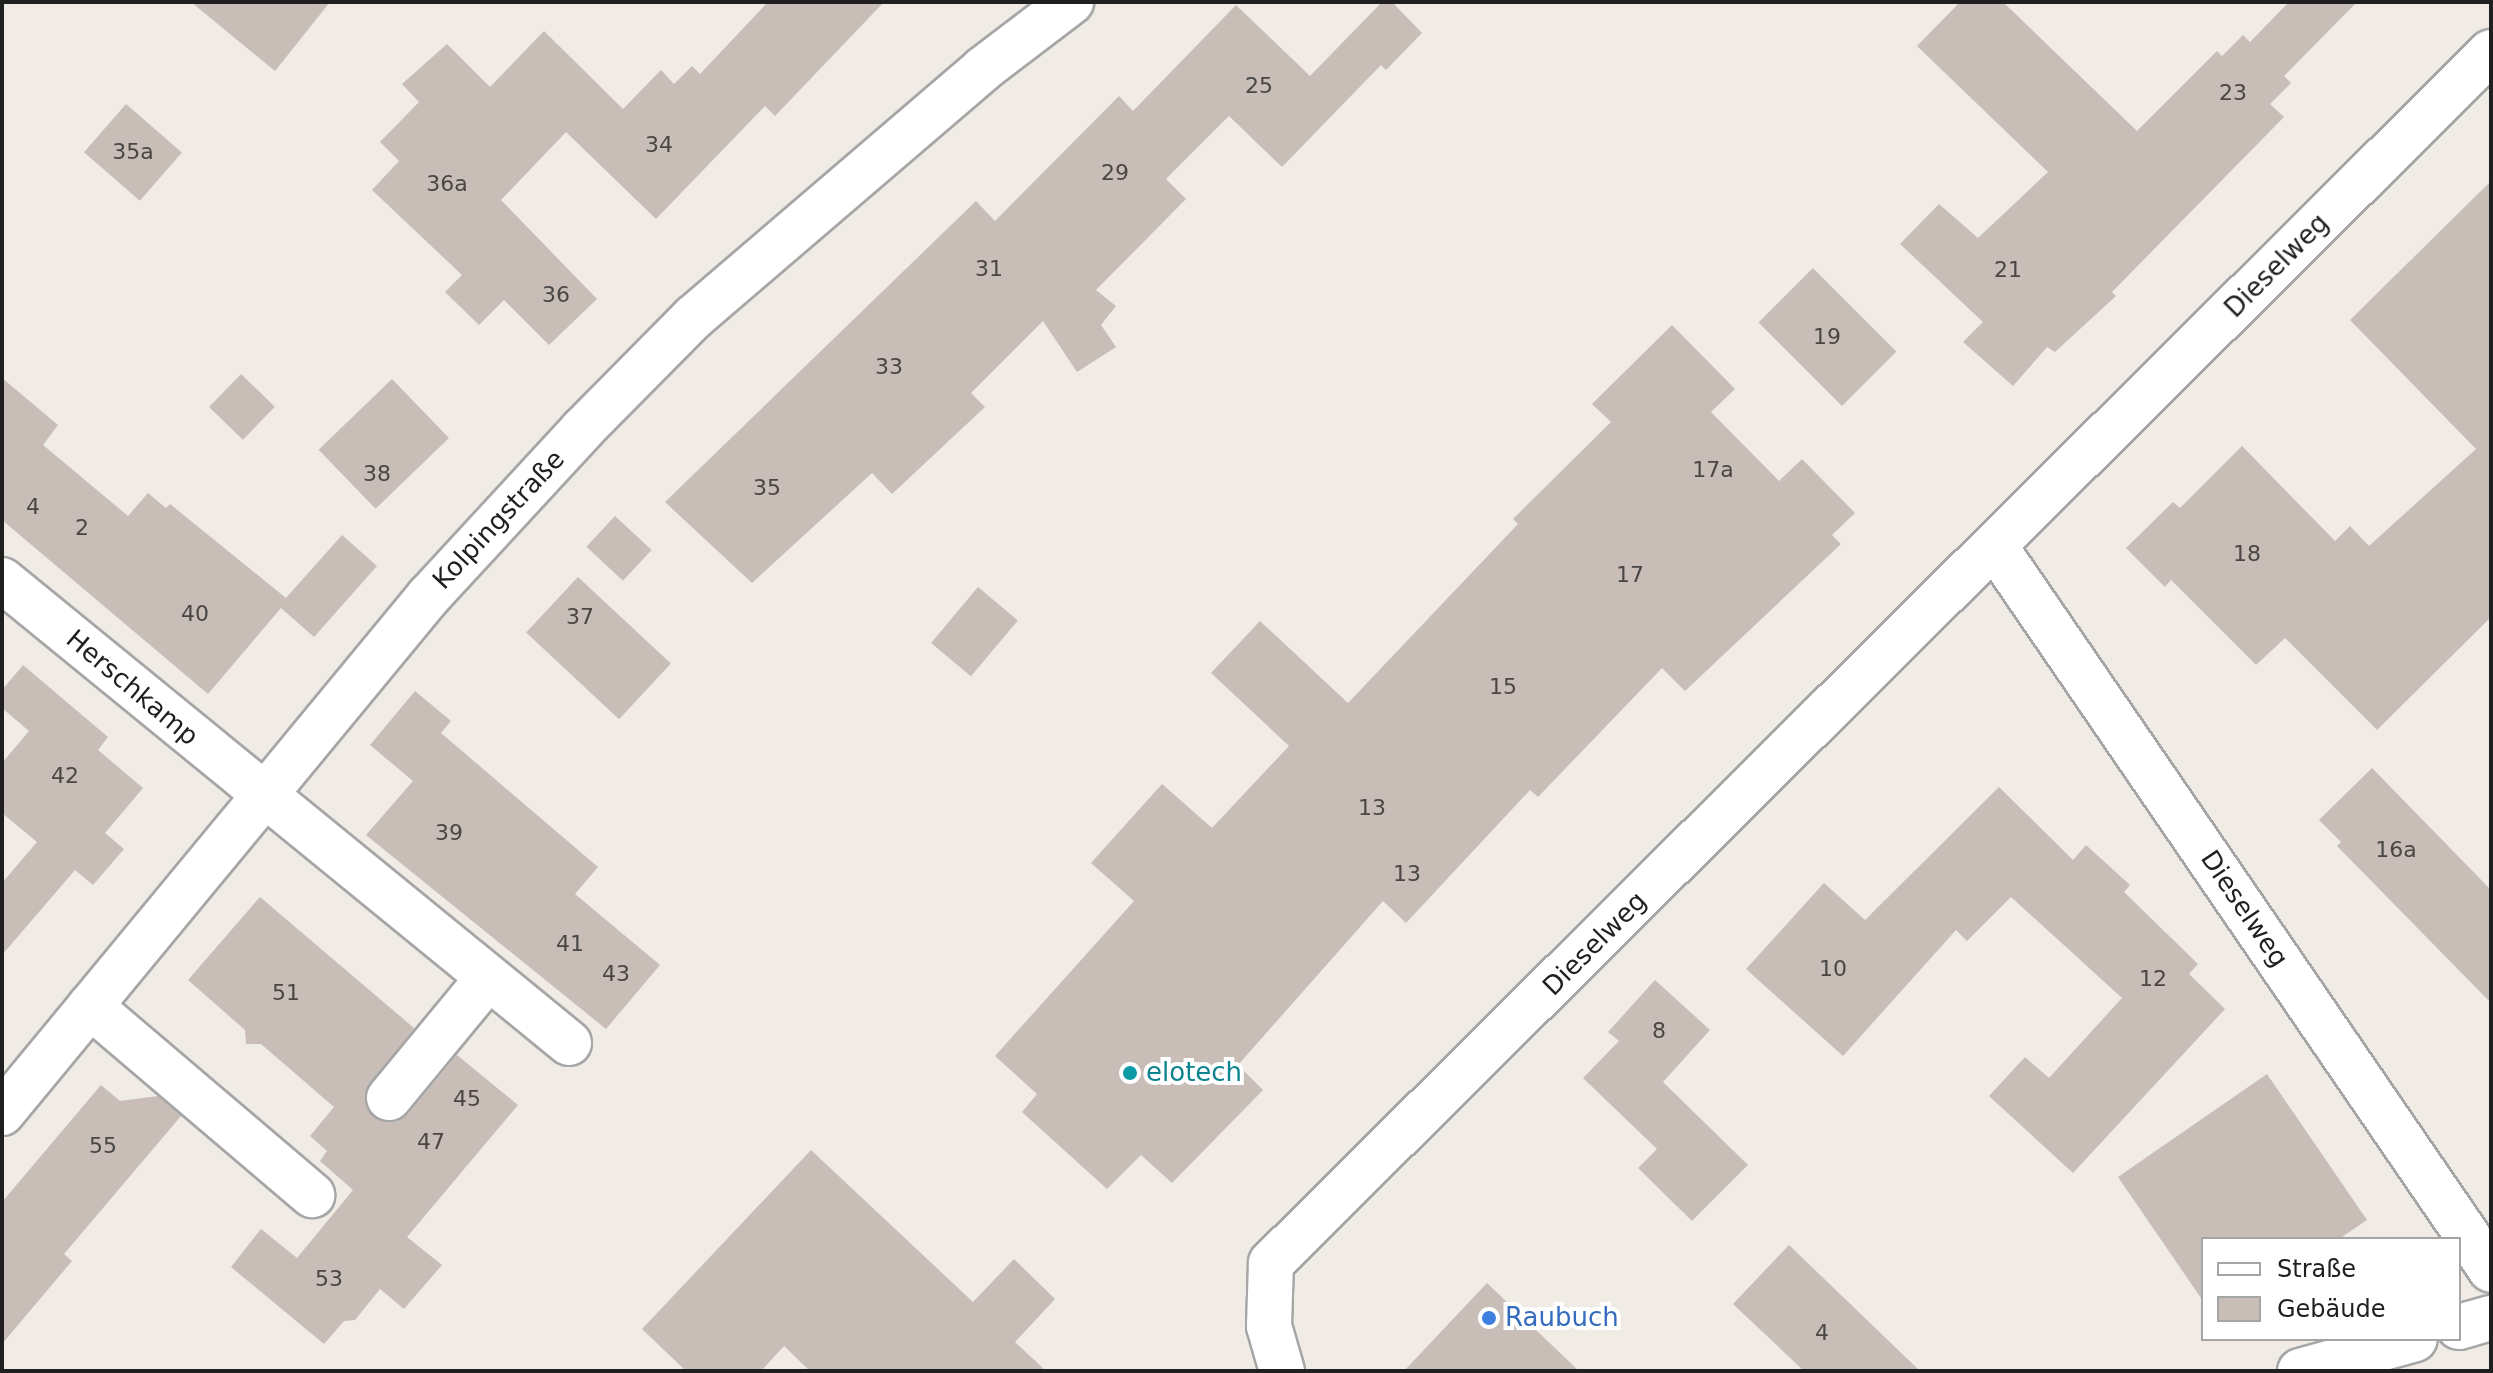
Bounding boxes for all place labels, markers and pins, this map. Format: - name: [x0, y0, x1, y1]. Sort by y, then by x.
- place label: elotech: [1146, 1057, 1242, 1089]
- marker: elotech: [1121, 1064, 1139, 1082]
- place label: Raubuch: [1505, 1302, 1619, 1334]
- marker: Raubuch: [1480, 1309, 1498, 1327]

